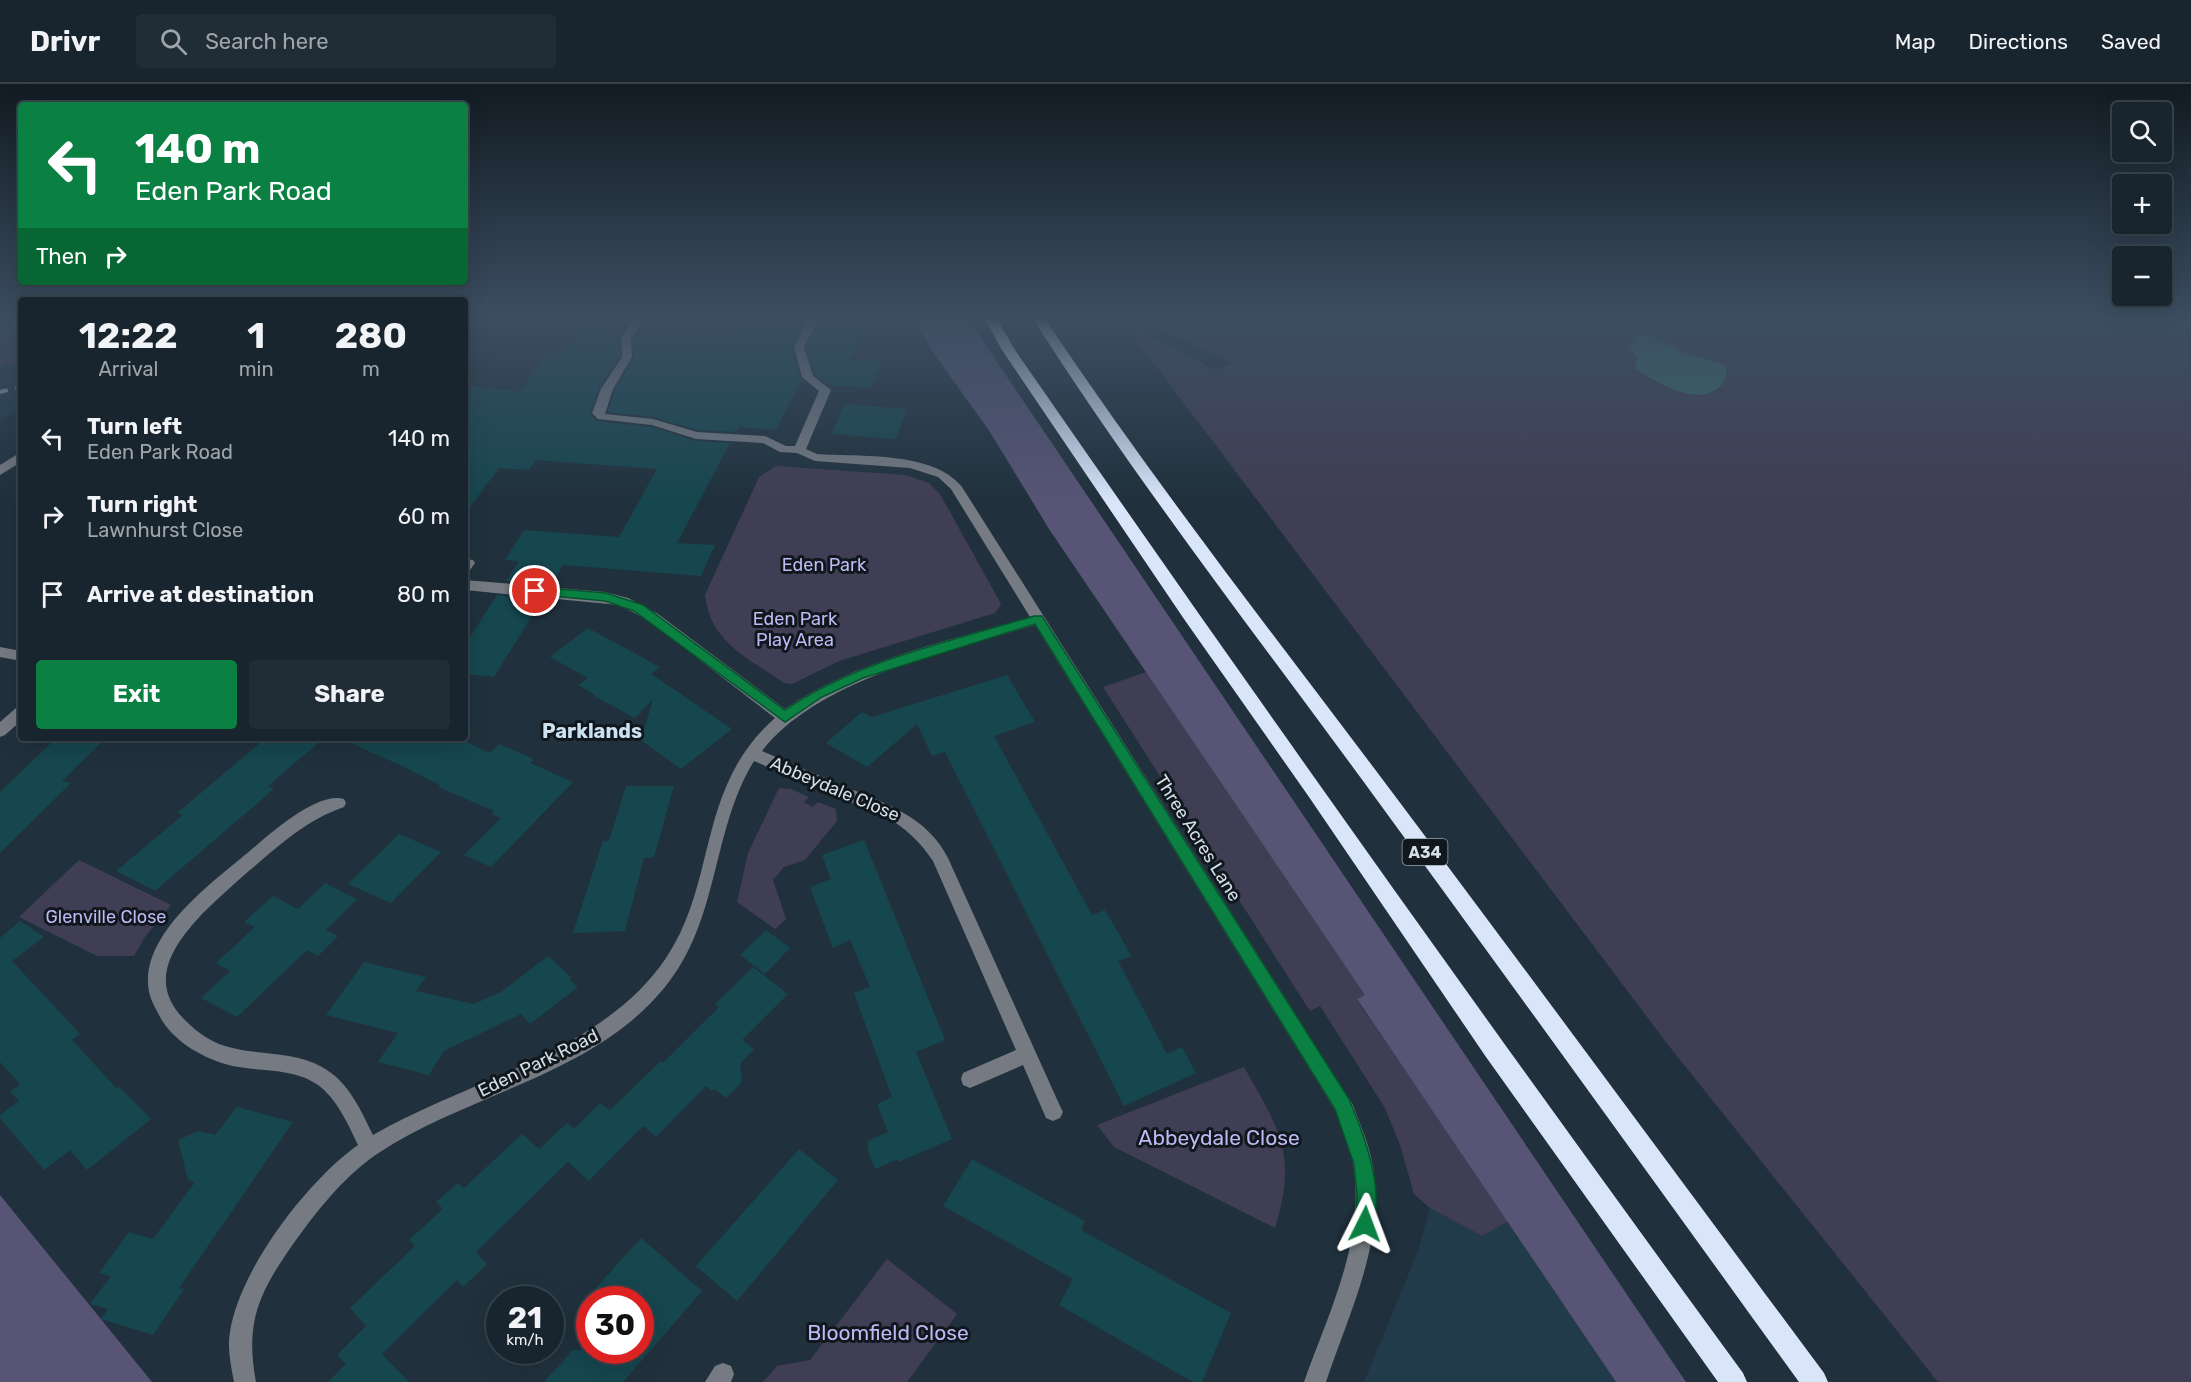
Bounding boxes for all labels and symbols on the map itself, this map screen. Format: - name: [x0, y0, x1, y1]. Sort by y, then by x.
- park label: Eden Park: [782, 554, 867, 576]
- pin: [509, 565, 560, 616]
- park label: Eden Park Play Area: [753, 608, 838, 651]
- district label: Parklands: [542, 719, 642, 743]
- street label: Abbeydale Close: [767, 752, 903, 826]
- street label: Three Acres Lane: [1150, 771, 1246, 905]
- road number: A34: [1402, 839, 1448, 865]
- park label: Glenville Close: [46, 906, 166, 928]
- street label: Eden Park Road: [474, 1024, 602, 1102]
- park label: Abbeydale Close: [1138, 1125, 1300, 1150]
- position arrow: [1333, 1192, 1397, 1256]
- speed limit sign: 30: [576, 1286, 654, 1364]
- park label: Bloomfield Close: [807, 1320, 969, 1345]

